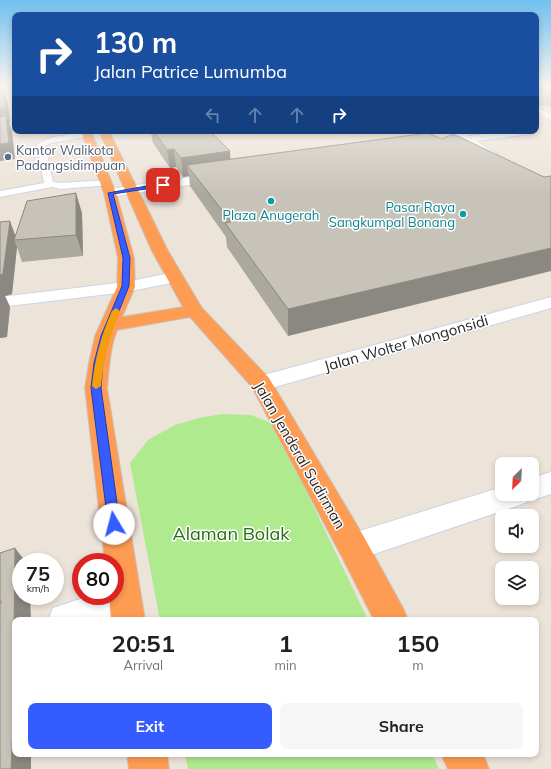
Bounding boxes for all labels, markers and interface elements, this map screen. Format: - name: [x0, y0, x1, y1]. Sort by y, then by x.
- text: 130 m: [94, 25, 177, 60]
- icon: right: [28, 28, 80, 80]
- text: Jalan Patrice Lumumba: [94, 60, 287, 83]
- icon: left: [202, 104, 224, 126]
- icon: ahead: [244, 104, 266, 126]
- icon: ahead: [286, 104, 308, 126]
- icon: right: [328, 104, 350, 126]
- place label: Kantor Walikota Padangsidimpuan: [16, 142, 126, 173]
- marker: Kantor Walikota Padangsidimpuan: [3, 152, 13, 162]
- pin: [146, 168, 180, 202]
- icon: arrive: [152, 174, 174, 196]
- marker: Plaza Anugerah: [266, 196, 276, 206]
- place label: Pasar Raya Sangkumpal Bonang: [329, 199, 455, 230]
- place label: Plaza Anugerah: [223, 207, 319, 223]
- marker: Pasar Raya Sangkumpal Bonang: [458, 209, 468, 219]
- street label: Jalan Wolter Mongonsidi: [322, 310, 490, 376]
- street label: Jalan Jenderal Sudirman: [250, 378, 350, 532]
- north arrow: [495, 457, 539, 501]
- map controls: [495, 457, 539, 605]
- position arrow: [93, 503, 135, 545]
- button: sound: [495, 509, 539, 553]
- park label: Alaman Bolak: [172, 522, 290, 545]
- speed limit sign: 80: [72, 553, 124, 605]
- text: 75: [26, 561, 50, 586]
- button: layers: [495, 561, 539, 605]
- text: km/h: [27, 582, 49, 595]
- text: 20:51: [112, 628, 175, 658]
- text: 1: [278, 628, 293, 658]
- text: 150: [396, 628, 439, 658]
- text: Arrival: [123, 657, 163, 673]
- text: min: [275, 657, 297, 673]
- text: m: [412, 657, 424, 673]
- button: Exit: [28, 703, 272, 749]
- button: Share: [280, 703, 523, 749]

